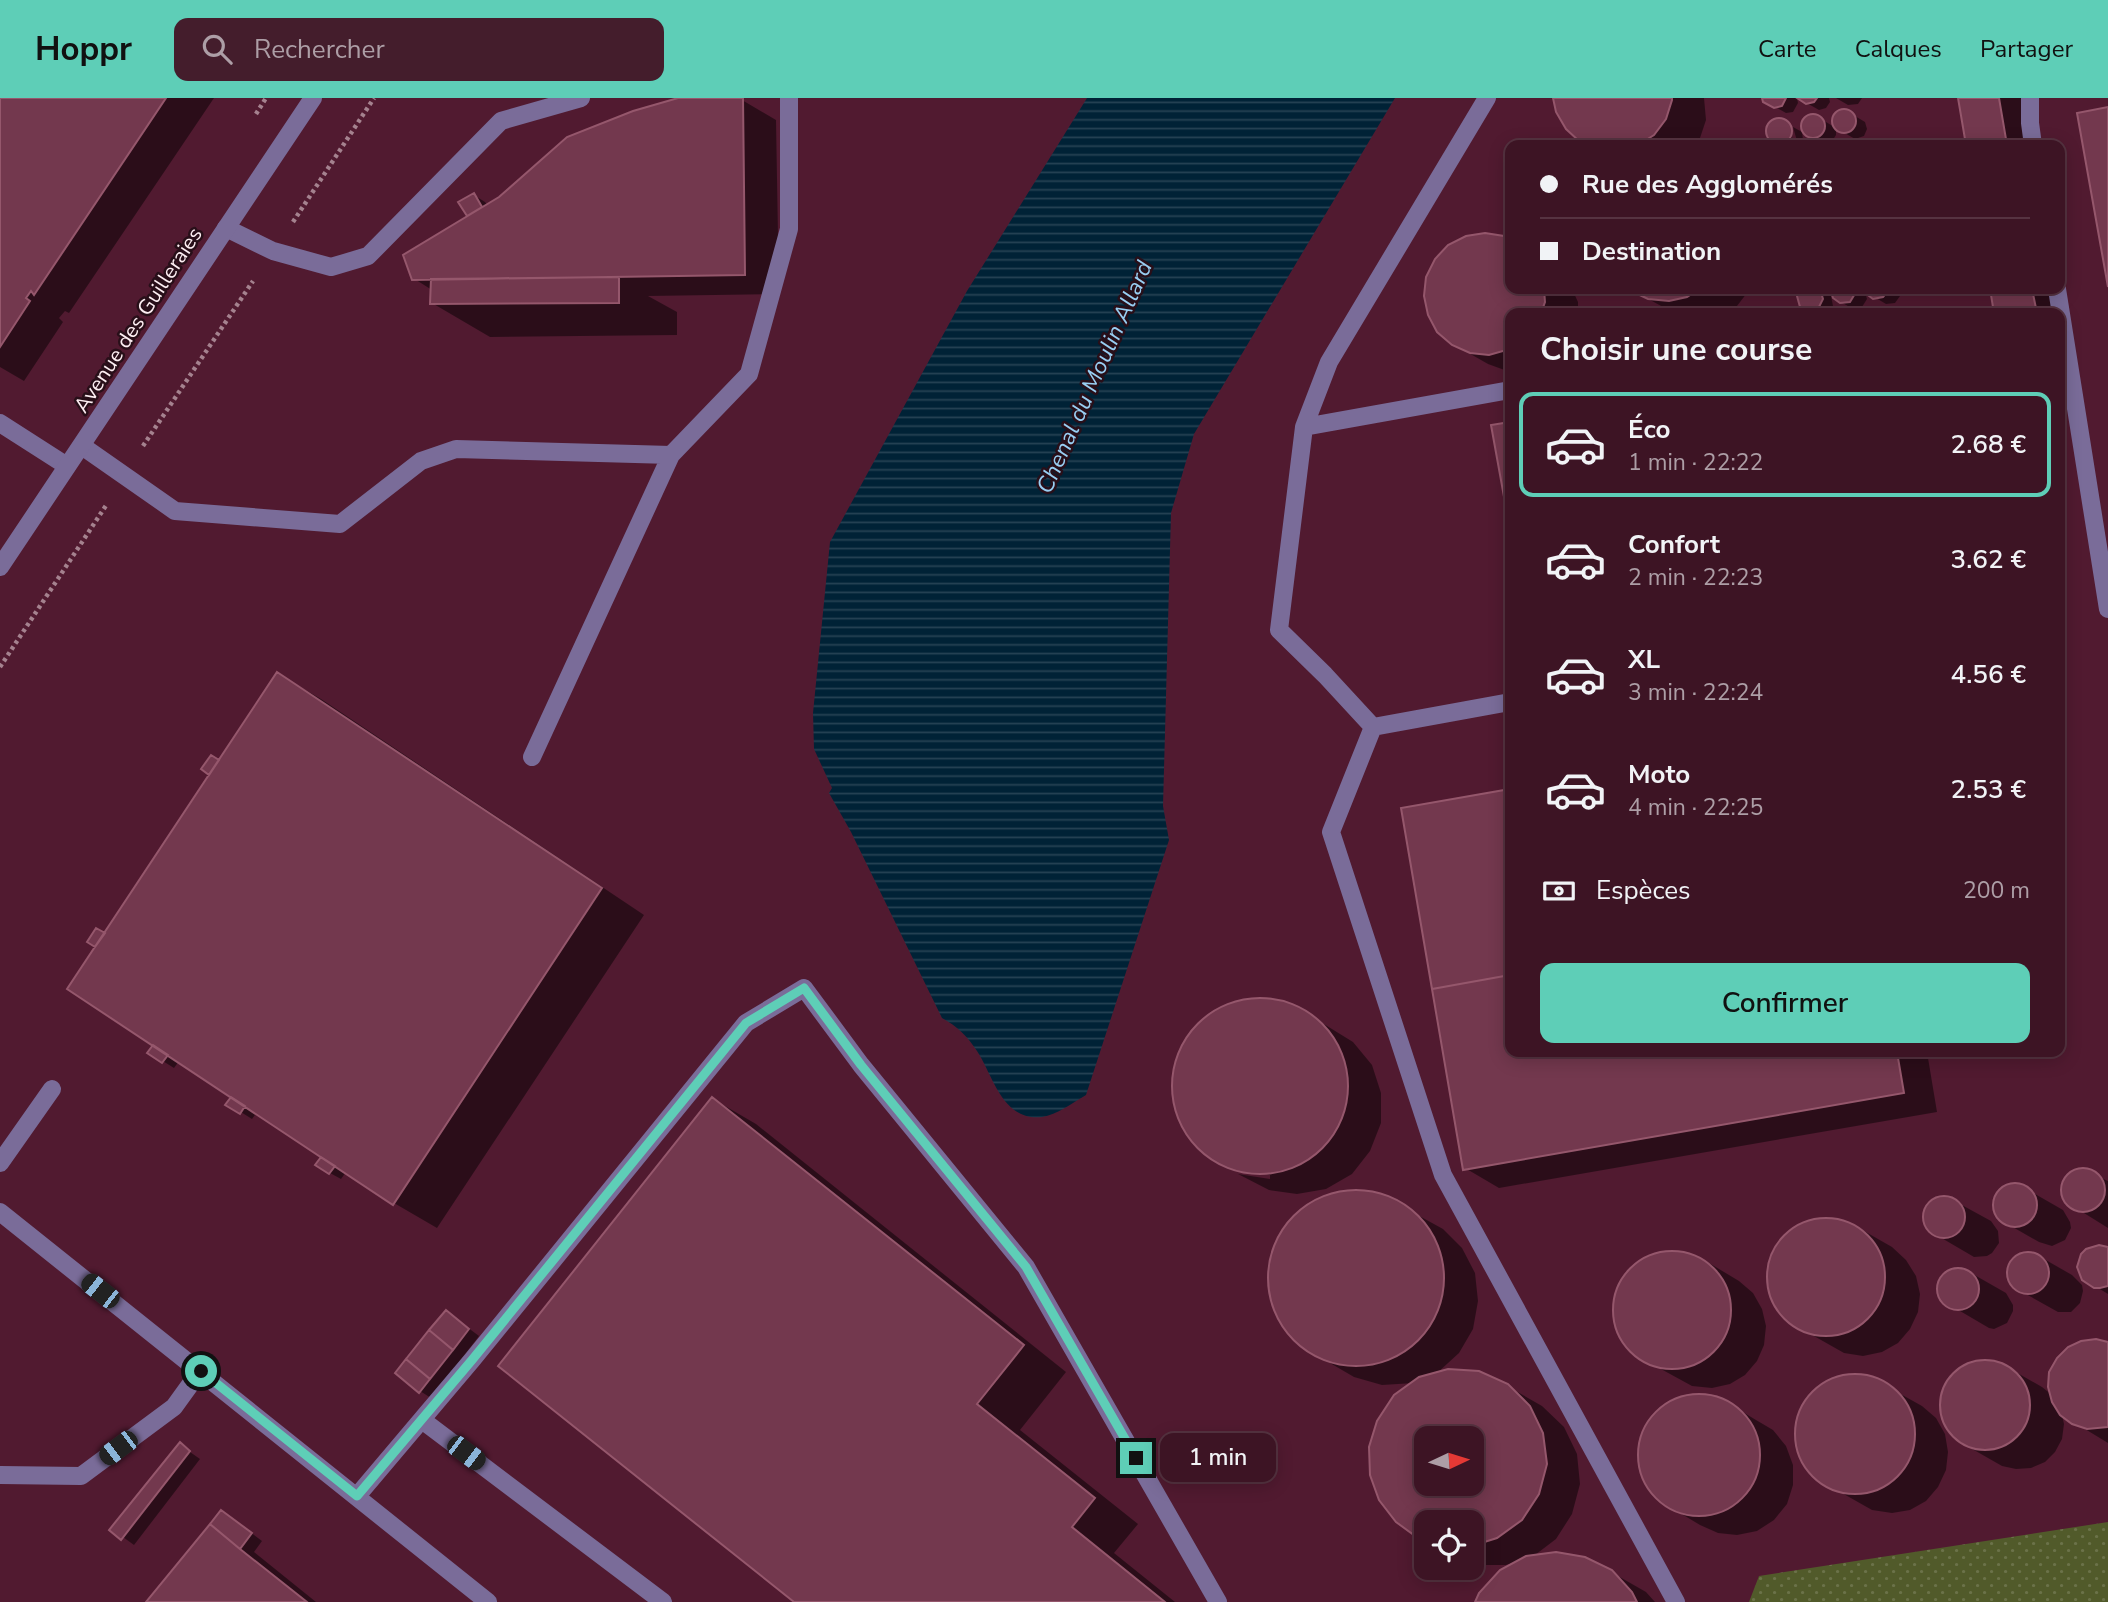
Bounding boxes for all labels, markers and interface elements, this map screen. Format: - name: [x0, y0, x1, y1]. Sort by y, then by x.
- search box: [174, 18, 664, 81]
- text: Hoppr: [35, 27, 132, 72]
- icon: search: [198, 30, 236, 68]
- text: Rechercher: [254, 32, 385, 67]
- text: Carte: [1758, 33, 1817, 65]
- text: Calques: [1855, 33, 1942, 65]
- text: Partager: [1980, 33, 2073, 65]
- text: Rue des Agglomérés: [1582, 167, 1833, 202]
- street label: Avenue des Guilleraies: [67, 222, 209, 418]
- text: Destination: [1582, 234, 1721, 269]
- water label: Chenal du Moulin Allard: [1029, 255, 1160, 498]
- text: Choisir une course: [1540, 328, 1812, 371]
- text: Éco: [1628, 412, 1670, 447]
- icon: car: [1544, 413, 1607, 476]
- text: 2.68 €: [1951, 427, 2026, 462]
- text: 1 min · 22:22: [1628, 447, 1763, 478]
- text: Confort: [1628, 527, 1720, 562]
- icon: car: [1544, 528, 1607, 591]
- text: 3.62 €: [1951, 542, 2026, 577]
- text: 2 min · 22:23: [1628, 562, 1763, 593]
- text: XL: [1628, 642, 1660, 677]
- icon: car: [1544, 643, 1607, 706]
- text: 4.56 €: [1951, 657, 2026, 692]
- text: 3 min · 22:24: [1628, 677, 1763, 708]
- text: Moto: [1628, 757, 1690, 792]
- icon: car: [1544, 758, 1607, 821]
- text: 2.53 €: [1951, 772, 2026, 807]
- text: 4 min · 22:25: [1628, 792, 1763, 823]
- icon: cash: [1540, 872, 1578, 910]
- text: Espèces: [1596, 873, 1691, 908]
- text: 200 m: [1963, 875, 2030, 906]
- button: Confirmer: [1540, 963, 2030, 1043]
- car: [77, 1270, 124, 1312]
- route start: [185, 1355, 217, 1387]
- north arrow: [1414, 1426, 1484, 1496]
- map controls: [1414, 1426, 1484, 1580]
- car: [95, 1427, 142, 1469]
- car: [443, 1432, 490, 1474]
- callout: 1 min: [1160, 1434, 1276, 1482]
- route end: [1120, 1442, 1152, 1474]
- text: 1 min: [1189, 1442, 1247, 1473]
- button: locate: [1414, 1510, 1484, 1580]

